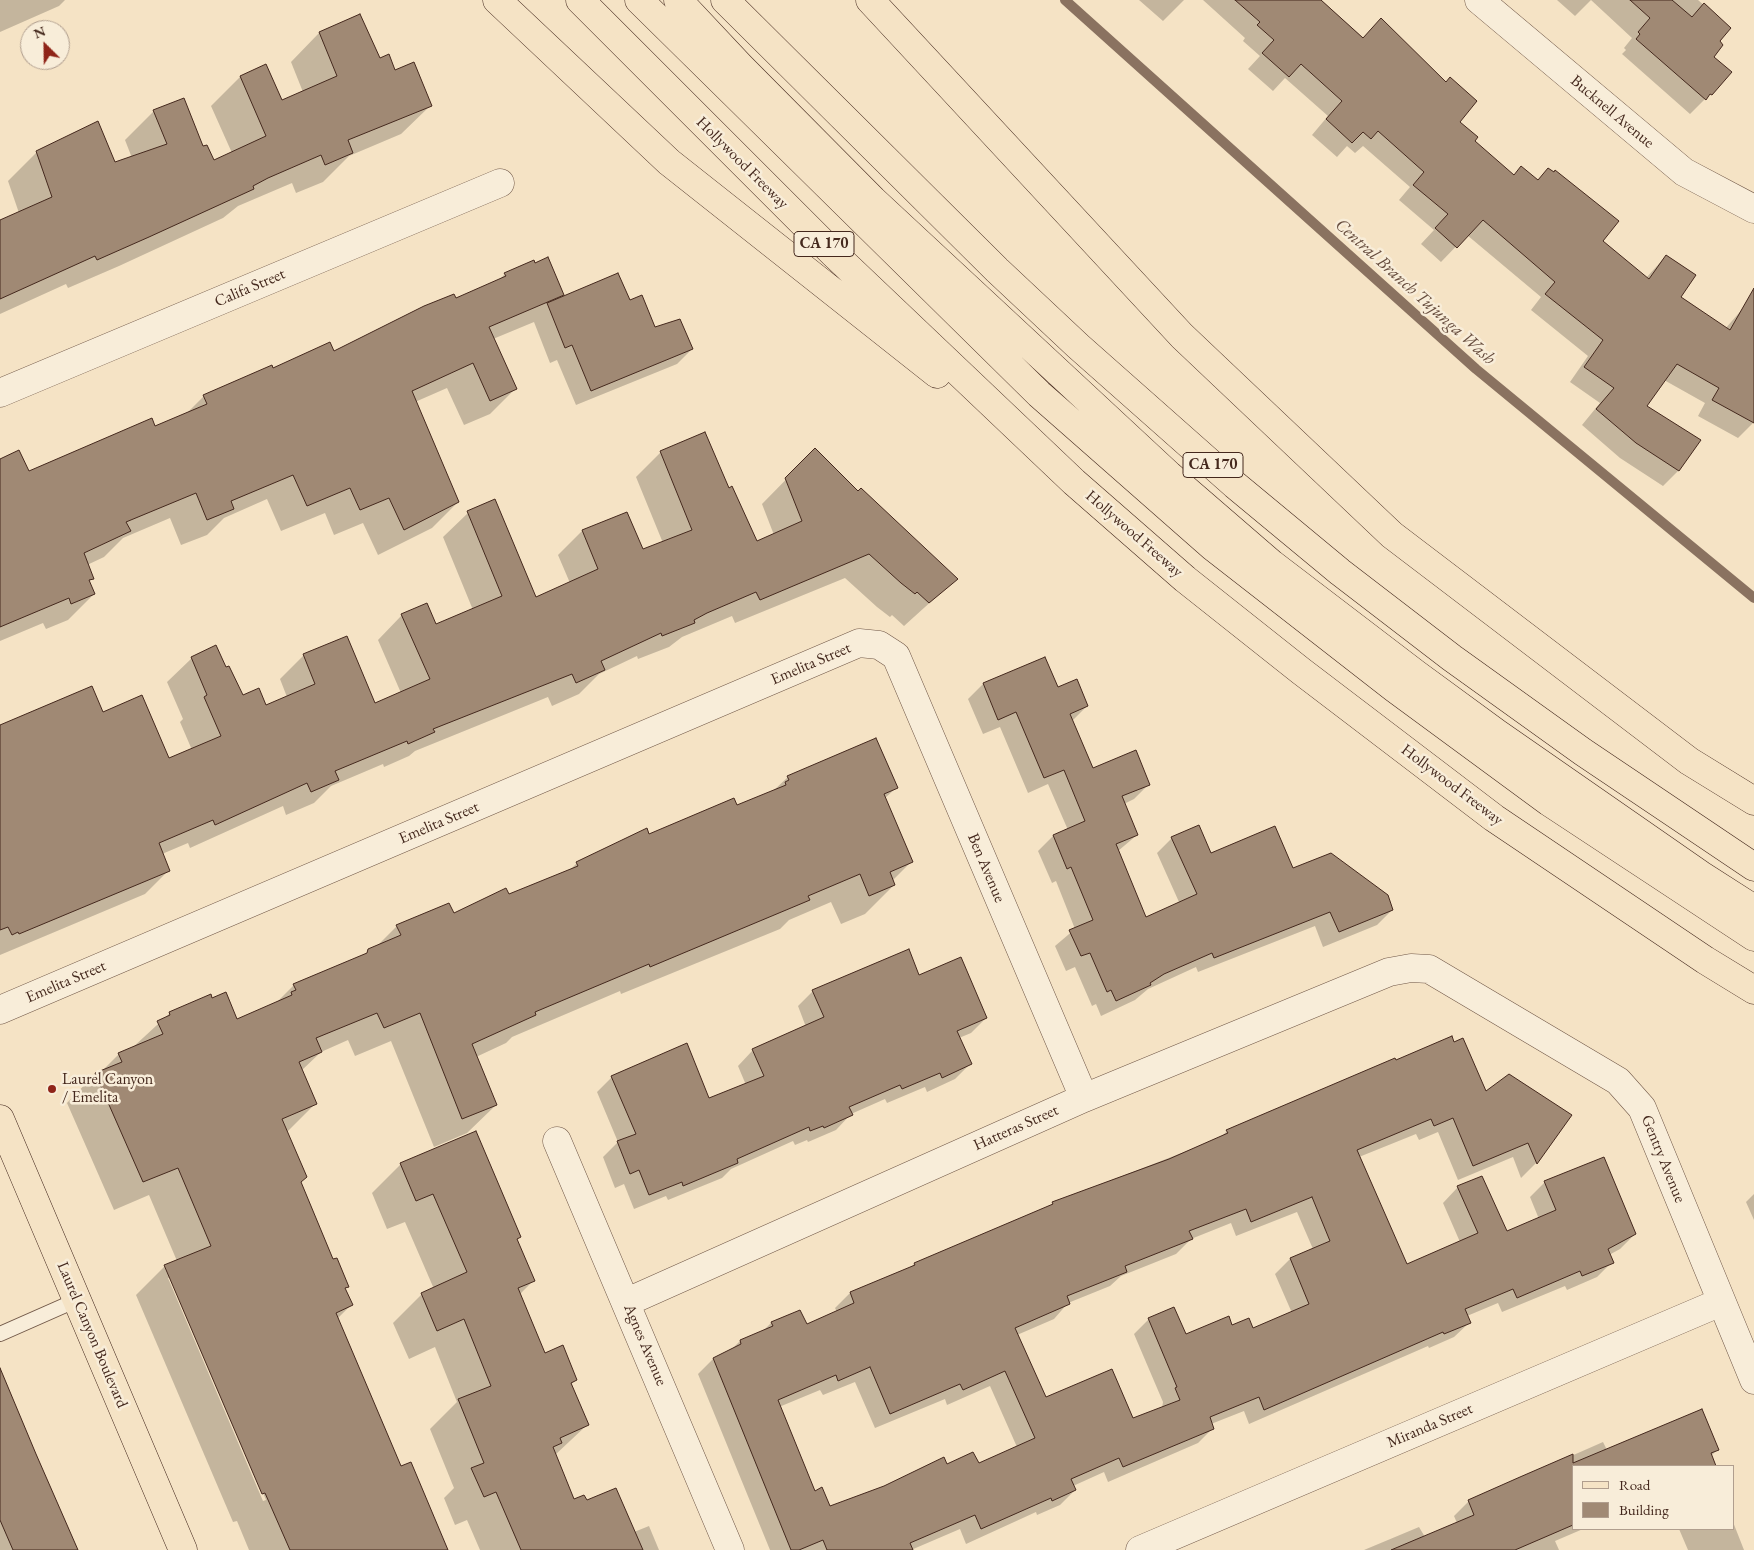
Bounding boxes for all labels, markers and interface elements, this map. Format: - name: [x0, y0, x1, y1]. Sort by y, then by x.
- north arrow: [20, 20, 70, 70]
- text: N: [31, 22, 48, 43]
- street label: Bucknell Avenue: [1566, 71, 1658, 153]
- street label: Hollywood Freeway: [692, 113, 792, 213]
- water label: Central Branch Tujunga Wash: [1330, 214, 1500, 370]
- road number: CA 170: [794, 232, 854, 256]
- street label: Califa Street: [212, 265, 288, 311]
- road number: CA 170: [1183, 452, 1243, 478]
- street label: Hollywood Freeway: [1081, 486, 1187, 582]
- street label: Emelita Street: [768, 639, 854, 689]
- street label: Hollywood Freeway: [1397, 740, 1507, 830]
- street label: Emelita Street: [396, 798, 482, 848]
- street label: Ben Avenue: [963, 831, 1009, 905]
- street label: Emelita Street: [23, 957, 109, 1007]
- place label: Laurel Canyon / Emelita: [62, 1070, 153, 1108]
- marker: Laurel Canyon / Emelita: [46, 1083, 58, 1095]
- street label: Hatteras Street: [971, 1101, 1061, 1155]
- street label: Gentry Avenue: [1637, 1112, 1689, 1206]
- street label: Laurel Canyon Boulevard: [53, 1259, 131, 1411]
- street label: Agnes Avenue: [619, 1301, 671, 1389]
- street label: Miranda Street: [1384, 1399, 1476, 1453]
- legend: [1572, 1465, 1734, 1530]
- text: Road: [1619, 1475, 1650, 1494]
- text: Building: [1619, 1500, 1669, 1519]

